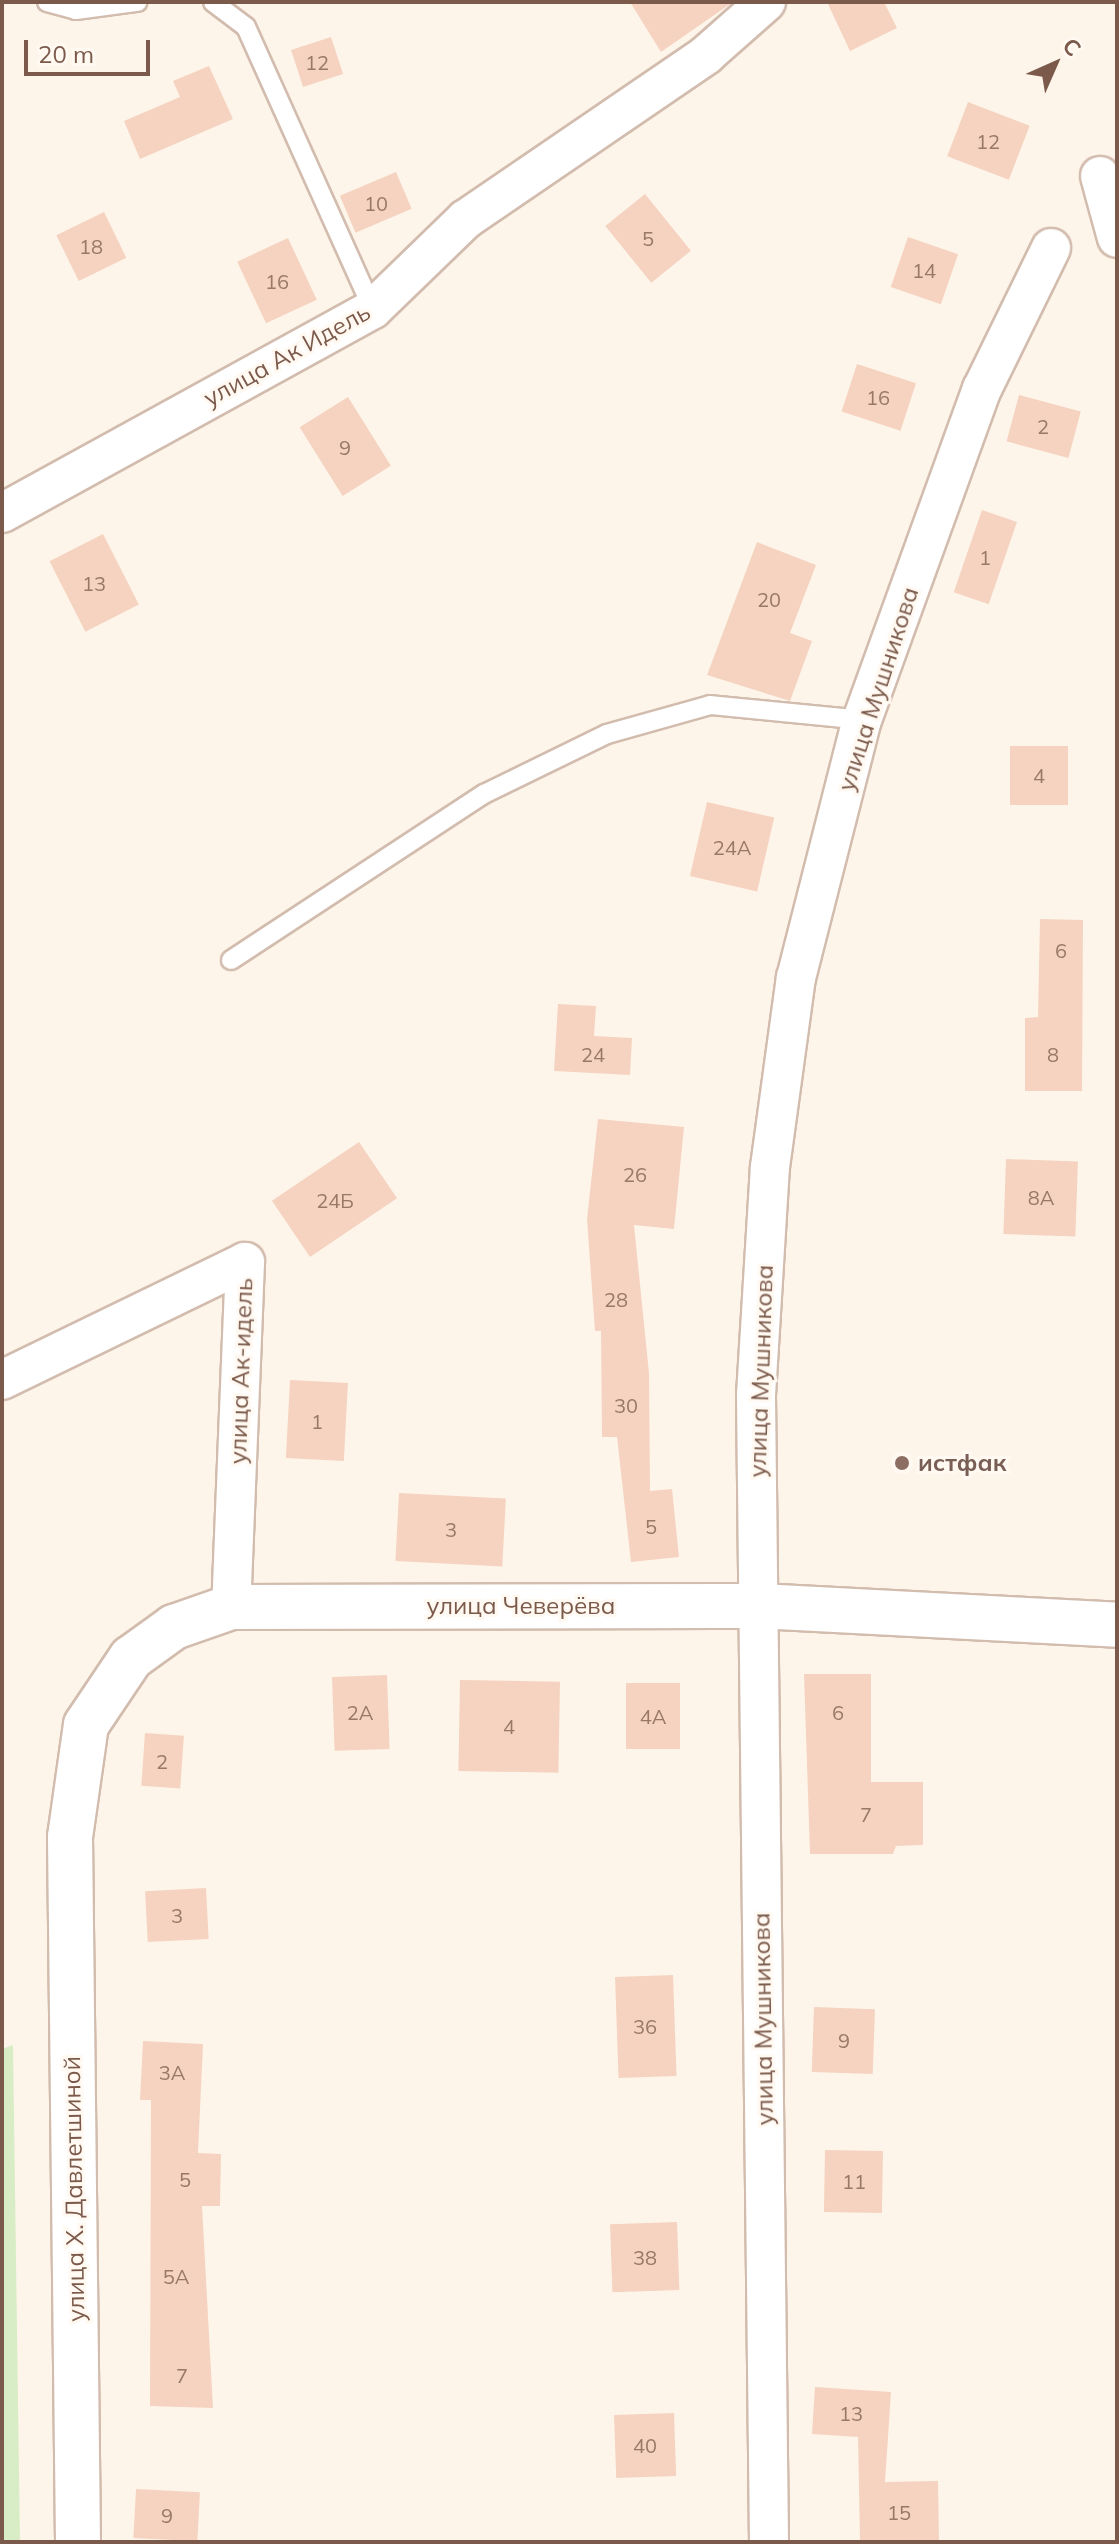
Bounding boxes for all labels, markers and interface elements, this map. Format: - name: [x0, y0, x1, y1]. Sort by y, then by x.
- scale bar: [28, 24, 154, 74]
- north arrow: [1015, 24, 1095, 104]
- text: С: [1057, 32, 1087, 62]
- text: 20 m: [38, 39, 94, 69]
- house number: 12: [305, 50, 329, 74]
- house number: 12: [976, 129, 1000, 153]
- house number: 10: [364, 191, 388, 215]
- house number: 5: [642, 226, 654, 250]
- house number: 18: [79, 234, 103, 258]
- house number: 14: [912, 258, 936, 282]
- house number: 16: [265, 269, 289, 293]
- street label: улица Ак Идель: [199, 297, 375, 413]
- house number: 16: [866, 385, 890, 409]
- house number: 2: [1037, 414, 1049, 438]
- house number: 9: [339, 435, 351, 459]
- house number: 1: [979, 545, 991, 569]
- house number: 13: [82, 571, 106, 595]
- street label: улица Мушникова: [831, 583, 925, 795]
- house number: 20: [757, 587, 781, 611]
- house number: 4: [1033, 763, 1045, 787]
- house number: 24А: [713, 835, 751, 859]
- house number: 6: [1055, 938, 1067, 962]
- house number: 24: [581, 1042, 605, 1066]
- house number: 8: [1047, 1042, 1059, 1066]
- house number: 26: [623, 1162, 647, 1186]
- house number: 8А: [1028, 1185, 1054, 1209]
- house number: 24Б: [316, 1188, 354, 1212]
- street label: улица Мушникова: [743, 1264, 779, 1478]
- street label: улица Ак-идель: [223, 1277, 259, 1465]
- house number: 28: [604, 1287, 628, 1311]
- house number: 30: [614, 1393, 638, 1417]
- house number: 1: [311, 1409, 323, 1433]
- place label: истфак: [918, 1449, 1006, 1477]
- marker: истфак: [893, 1454, 911, 1472]
- house number: 5: [645, 1514, 657, 1538]
- house number: 3: [445, 1517, 457, 1541]
- street label: улица Чеверёва: [427, 1592, 615, 1620]
- house number: 2А: [347, 1700, 373, 1724]
- house number: 6: [832, 1700, 844, 1724]
- house number: 4А: [640, 1704, 666, 1728]
- house number: 4: [503, 1714, 515, 1738]
- house number: 2: [156, 1749, 168, 1773]
- house number: 7: [860, 1802, 872, 1826]
- house number: 3: [171, 1903, 183, 1927]
- street label: улица Мушникова: [747, 1912, 779, 2126]
- house number: 36: [633, 2014, 657, 2038]
- house number: 9: [838, 2028, 850, 2052]
- street label: улица Х. Давлетшиной: [57, 2056, 91, 2322]
- house number: 3А: [159, 2060, 185, 2084]
- house number: 5: [179, 2167, 191, 2191]
- house number: 11: [842, 2169, 866, 2193]
- house number: 38: [633, 2245, 657, 2269]
- house number: 5А: [163, 2264, 189, 2288]
- house number: 7: [176, 2363, 188, 2387]
- house number: 13: [839, 2401, 863, 2425]
- house number: 40: [633, 2433, 657, 2457]
- house number: 15: [887, 2500, 911, 2524]
- house number: 9: [161, 2503, 173, 2527]

